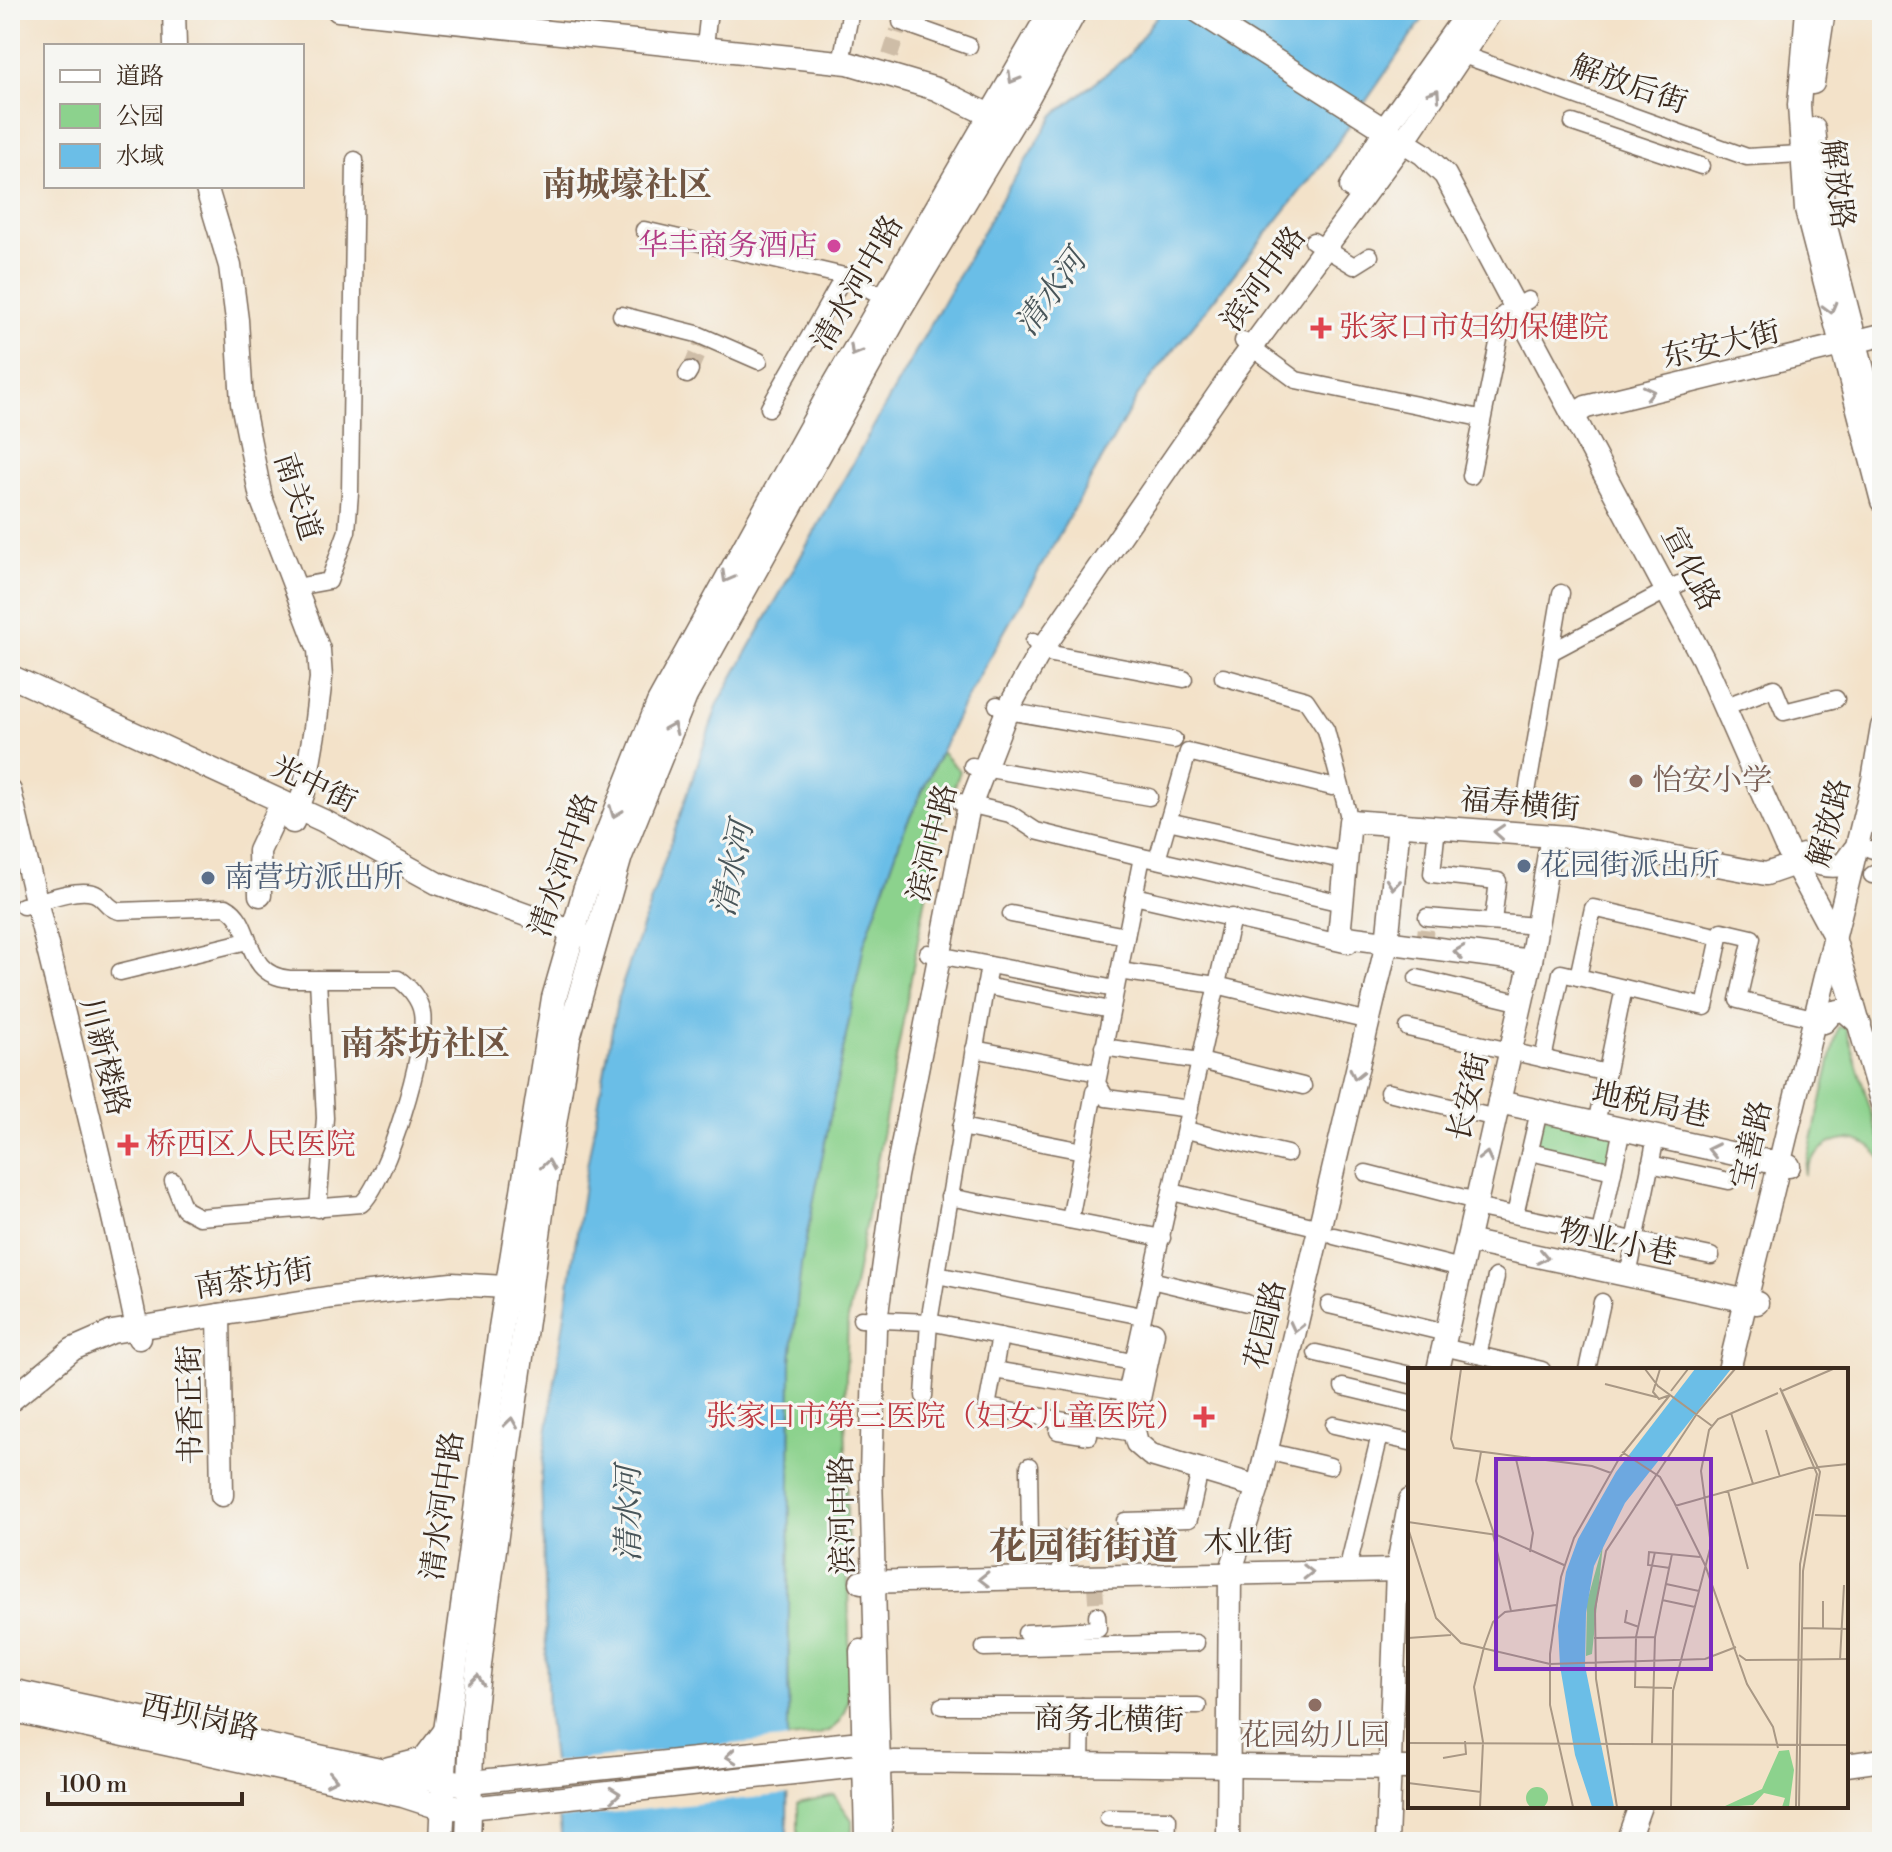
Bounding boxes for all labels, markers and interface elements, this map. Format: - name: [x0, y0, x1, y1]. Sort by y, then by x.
- legend: [44, 44, 304, 188]
- street label: 解放后街: [1566, 48, 1692, 122]
- text: 道路: [116, 62, 164, 92]
- one-way arrow: [1007, 69, 1023, 84]
- one-way arrow: [1425, 89, 1440, 103]
- text: 公园: [116, 102, 164, 132]
- street label: 解放路: [1813, 137, 1861, 231]
- text: 水域: [116, 142, 164, 172]
- district label: 南城壕社区: [542, 165, 712, 207]
- street label: 清水河中路: [804, 209, 912, 357]
- street label: 滨河中路: [1213, 219, 1315, 339]
- place label: 华丰商务酒店: [638, 227, 818, 265]
- marker: 华丰商务酒店: [825, 237, 843, 255]
- water label: 清水河: [1007, 238, 1098, 344]
- one-way arrow: [1821, 301, 1838, 315]
- place label: 张家口市妇幼保健院: [1339, 309, 1609, 347]
- street label: 东安大街: [1658, 313, 1784, 377]
- marker: 张家口市妇幼保健院: [1310, 317, 1332, 339]
- one-way arrow: [849, 342, 865, 357]
- one-way arrow: [1642, 385, 1656, 402]
- street label: 南关道: [265, 448, 329, 546]
- street label: 宣化路: [1652, 520, 1728, 618]
- one-way arrow: [721, 569, 737, 583]
- one-way arrow: [662, 722, 678, 736]
- street label: 光中街: [265, 748, 363, 822]
- place label: 怡安小学: [1652, 762, 1772, 800]
- marker: 怡安小学: [1627, 772, 1645, 790]
- street label: 解放路: [1800, 775, 1860, 871]
- street label: 滨河中路: [900, 780, 966, 906]
- street label: 福寿横街: [1459, 781, 1581, 829]
- street label: 清水河中路: [522, 788, 606, 942]
- one-way arrow: [608, 804, 625, 818]
- water label: 清水河: [703, 813, 764, 920]
- one-way arrow: [1492, 824, 1505, 841]
- place label: 花园街派出所: [1540, 847, 1720, 885]
- marker: 花园街派出所: [1515, 857, 1533, 875]
- place label: 南营坊派出所: [224, 859, 404, 897]
- marker: 南营坊派出所: [199, 869, 217, 887]
- one-way arrow: [1385, 878, 1402, 891]
- one-way arrow: [1452, 944, 1466, 961]
- street label: 川新楼路: [71, 994, 137, 1120]
- district label: 南茶坊社区: [340, 1024, 510, 1066]
- street label: 长安街: [1440, 1049, 1498, 1145]
- one-way arrow: [1349, 1066, 1366, 1080]
- street label: 地税局巷: [1588, 1074, 1714, 1136]
- street label: 宝善路: [1723, 1097, 1781, 1193]
- place label: 桥西区人民医院: [146, 1126, 356, 1164]
- marker: 桥西区人民医院: [117, 1134, 139, 1156]
- one-way arrow: [1707, 1142, 1720, 1159]
- one-way arrow: [1477, 1151, 1494, 1165]
- one-way arrow: [539, 1158, 556, 1172]
- street label: 物业小巷: [1555, 1212, 1681, 1274]
- one-way arrow: [1536, 1248, 1549, 1265]
- street label: 南茶坊街: [192, 1251, 316, 1307]
- street label: 花园路: [1237, 1277, 1295, 1373]
- one-way arrow: [1288, 1319, 1305, 1333]
- street label: 书香正街: [171, 1345, 211, 1465]
- inset map: [1408, 1368, 1848, 1808]
- place label: 张家口市第三医院（妇女儿童医院）: [706, 1398, 1186, 1436]
- marker: 张家口市第三医院（妇女儿童医院）: [1193, 1406, 1215, 1428]
- one-way arrow: [502, 1416, 519, 1430]
- street label: 清水河中路: [414, 1429, 472, 1583]
- street label: 滨河中路: [823, 1455, 863, 1575]
- water label: 清水河: [609, 1461, 649, 1562]
- street label: 木业街: [1203, 1523, 1293, 1563]
- district label: 花园街街道: [989, 1524, 1179, 1571]
- one-way arrow: [1302, 1563, 1315, 1580]
- one-way arrow: [977, 1570, 990, 1588]
- one-way arrow: [468, 1674, 485, 1687]
- street label: 西坝岗路: [137, 1687, 263, 1749]
- marker: 花园幼儿园: [1306, 1696, 1324, 1714]
- street label: 商务北横街: [1034, 1700, 1184, 1740]
- place label: 花园幼儿园: [1240, 1717, 1390, 1755]
- one-way arrow: [724, 1747, 737, 1764]
- scale bar: [48, 1756, 242, 1806]
- text: 100 m: [60, 1770, 127, 1800]
- one-way arrow: [325, 1770, 339, 1787]
- one-way arrow: [609, 1786, 622, 1803]

